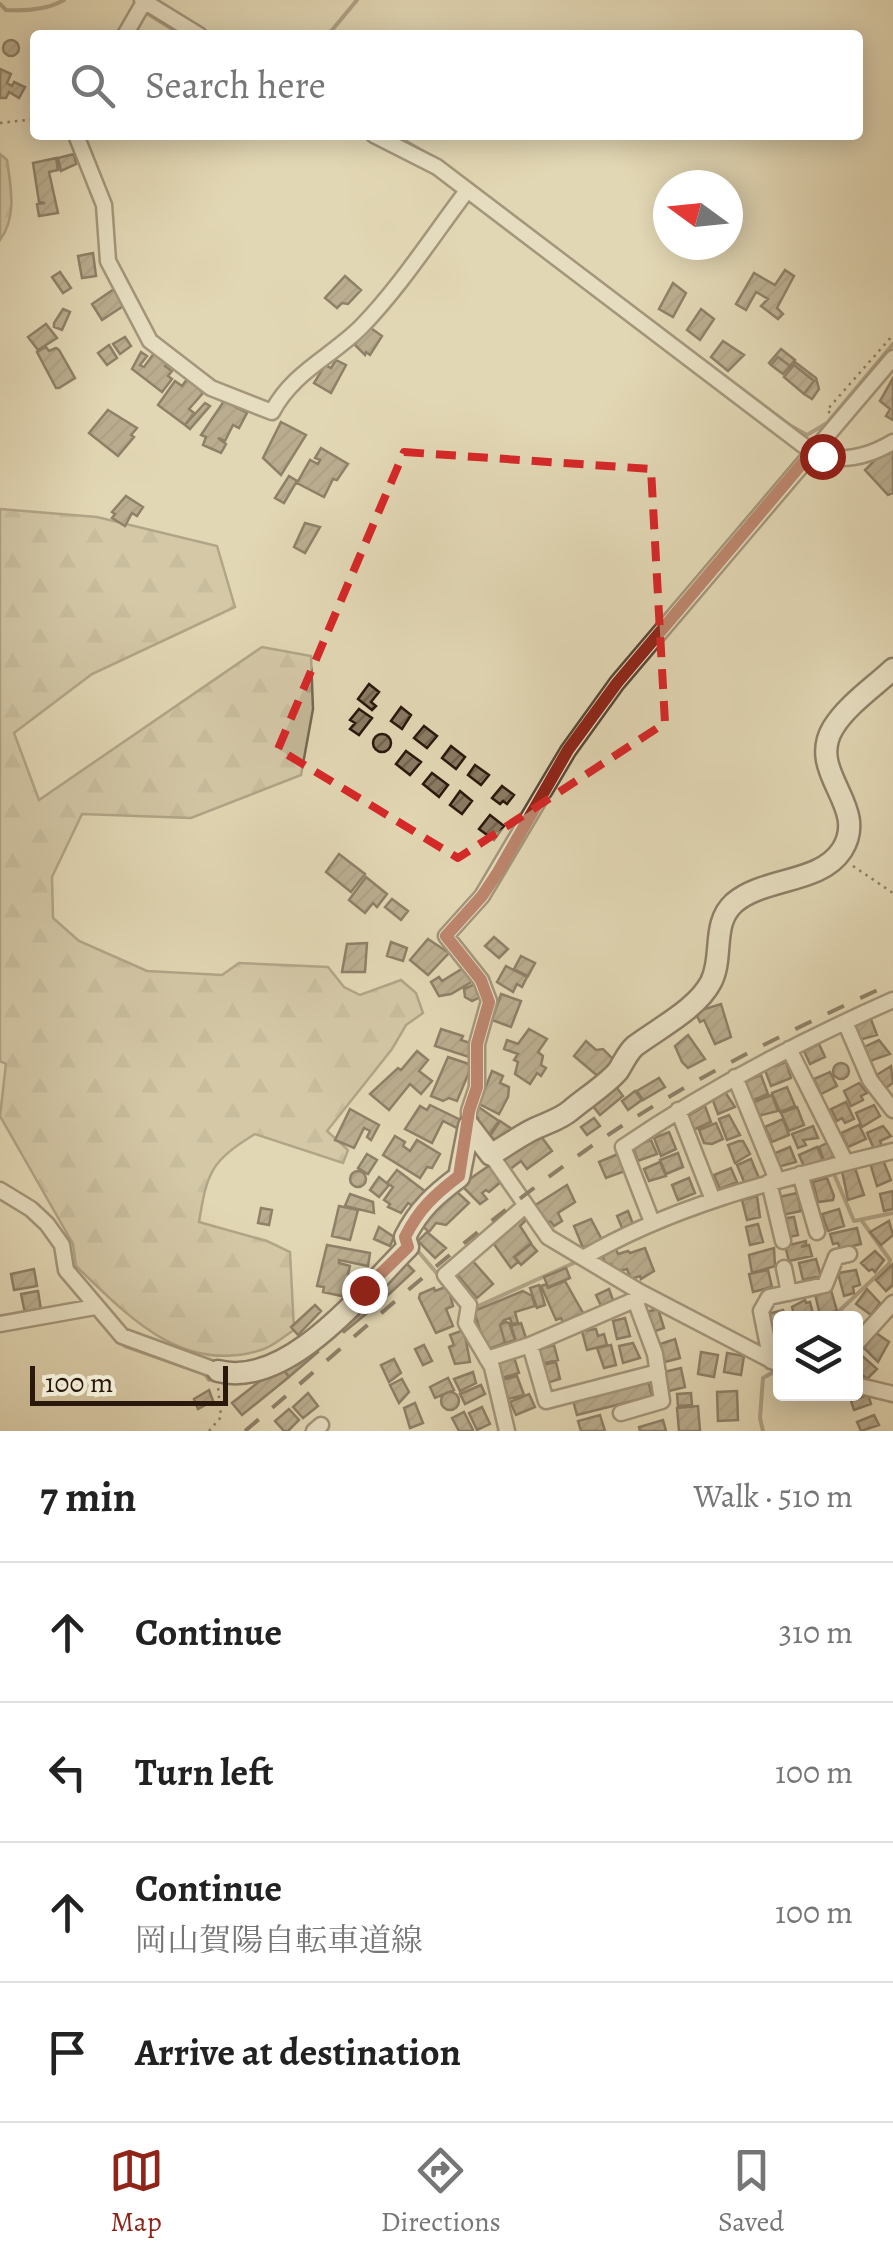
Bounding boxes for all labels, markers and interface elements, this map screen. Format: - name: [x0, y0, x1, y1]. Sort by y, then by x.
- search box: [30, 30, 863, 140]
- icon: search: [65, 58, 120, 113]
- text: Search here: [145, 59, 326, 111]
- north arrow: [653, 170, 743, 260]
- route start: [800, 434, 846, 480]
- route end: [342, 1268, 388, 1314]
- map controls: [773, 1311, 863, 1401]
- button: layers: [773, 1311, 863, 1401]
- scale bar: [30, 1361, 228, 1406]
- text: 100 m: [45, 1364, 113, 1402]
- text: 7 min: [40, 1468, 136, 1525]
- text: Walk · 510 m: [693, 1474, 853, 1518]
- icon: ahead: [40, 1605, 95, 1660]
- text: Continue: [135, 1606, 282, 1658]
- text: 310 m: [779, 1610, 853, 1654]
- icon: left: [40, 1745, 95, 1800]
- text: Turn left: [135, 1746, 274, 1798]
- text: 100 m: [775, 1750, 853, 1794]
- text: Continue: [135, 1862, 282, 1914]
- icon: ahead: [40, 1885, 95, 1940]
- text: 100 m: [775, 1890, 853, 1934]
- text: 岡山賀陽自転車道線: [135, 1918, 423, 1962]
- icon: arrive: [40, 2025, 95, 2080]
- text: Arrive at destination: [135, 2026, 461, 2078]
- tab: Map: [109, 2143, 164, 2241]
- tab: Directions: [381, 2143, 501, 2241]
- tab: Saved: [718, 2143, 784, 2241]

